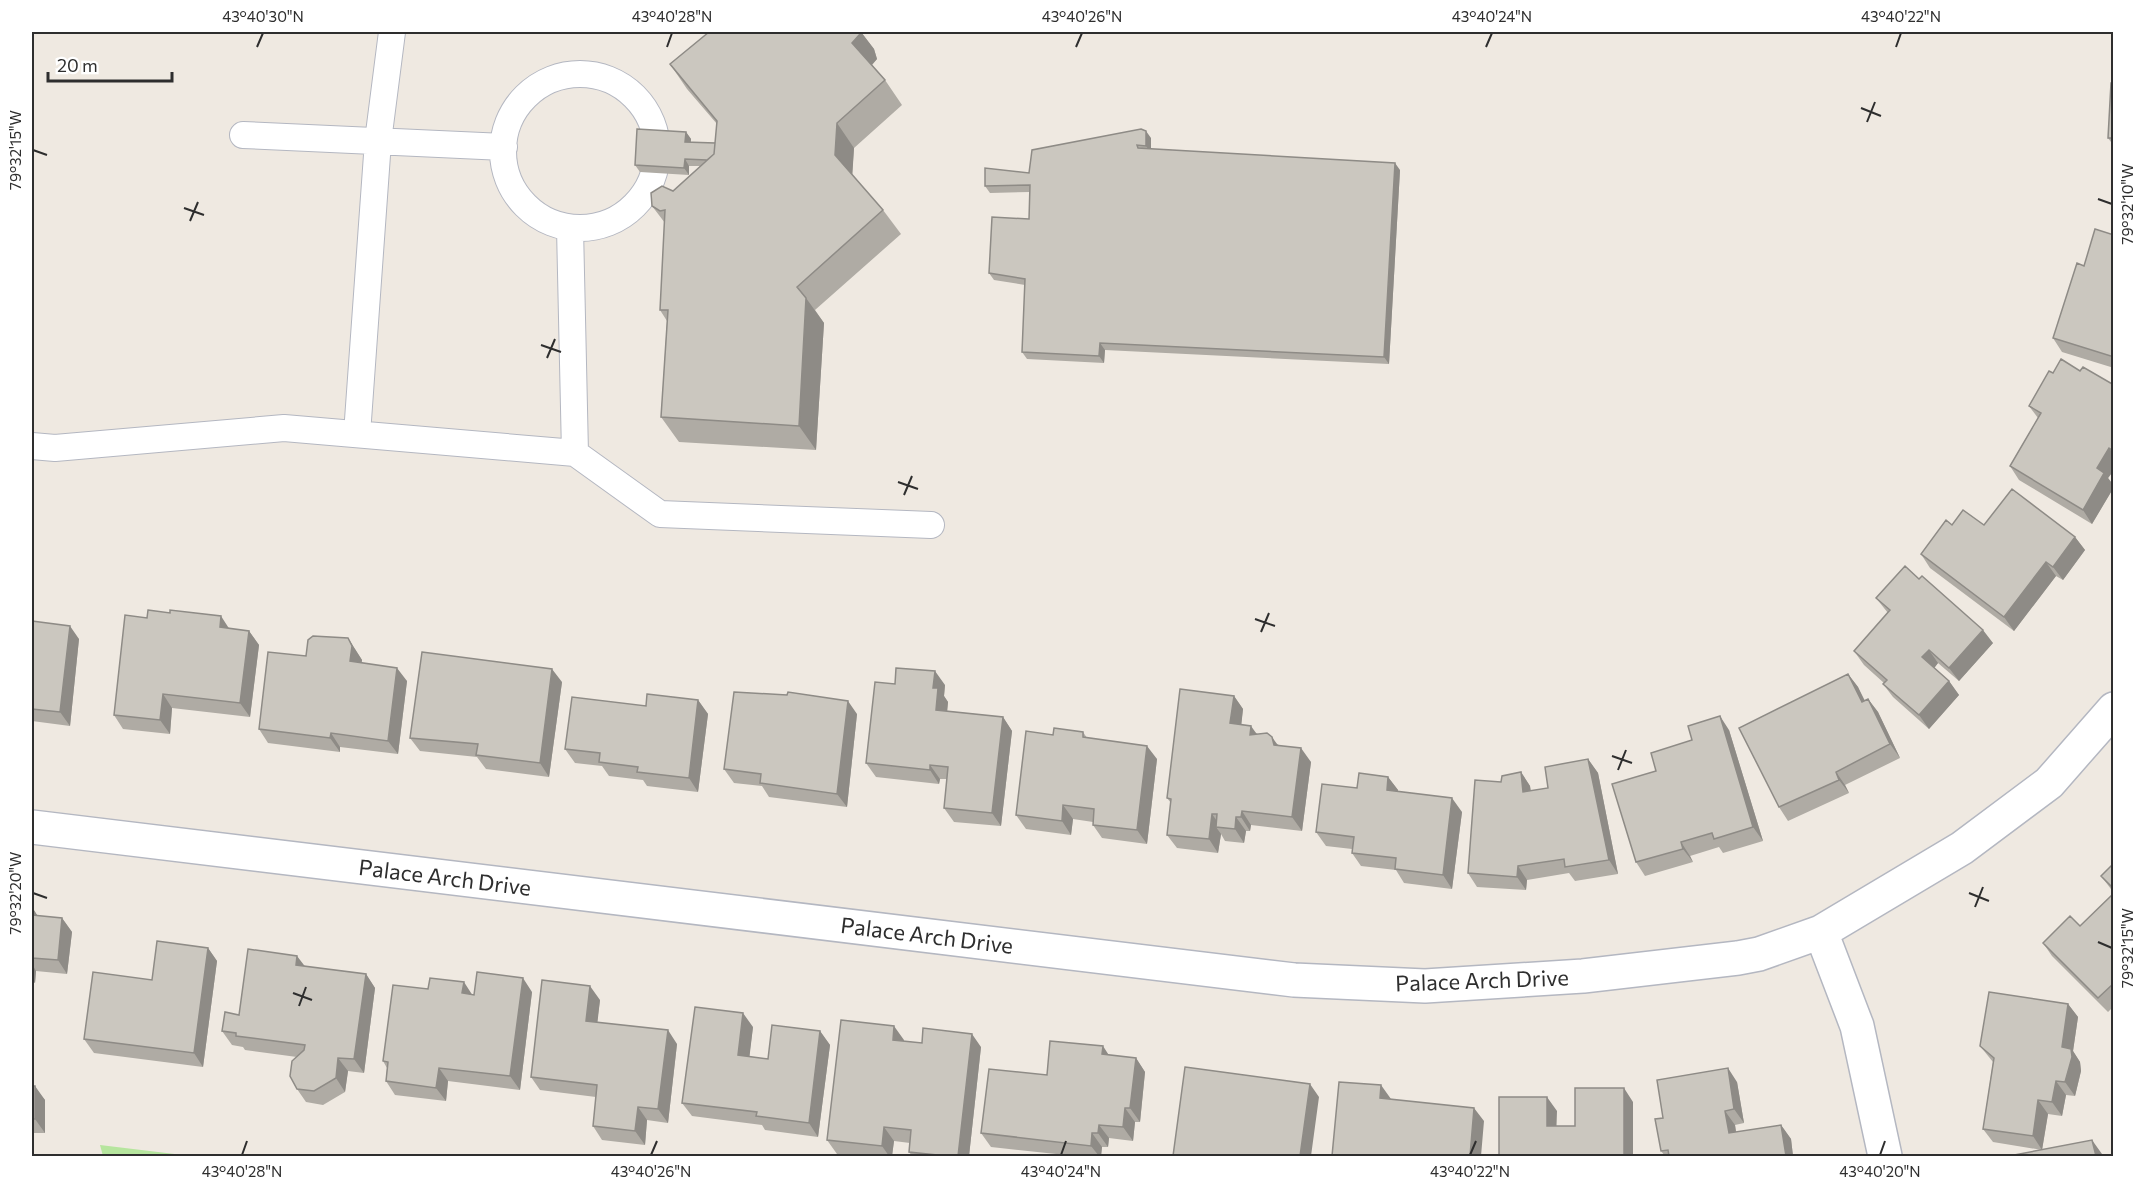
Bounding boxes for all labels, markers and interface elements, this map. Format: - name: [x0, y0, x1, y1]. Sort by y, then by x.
- text: 43°40'30"N: [222, 7, 304, 25]
- text: 43°40'28"N: [632, 7, 712, 25]
- text: 43°40'26"N: [1042, 7, 1122, 25]
- text: 43°40'24"N: [1452, 7, 1532, 25]
- text: 43°40'22"N: [1861, 7, 1941, 25]
- scale bar: [48, 45, 172, 83]
- text: 20 m: [57, 54, 98, 76]
- text: 79°32'15"W: [6, 110, 24, 190]
- text: 79°32'10"W: [2118, 164, 2136, 244]
- text: 79°32'20"W: [6, 852, 24, 934]
- street label: Palace Arch Drive: [357, 853, 533, 901]
- text: 79°32'15"W: [2118, 908, 2136, 988]
- street label: Palace Arch Drive: [839, 911, 1015, 959]
- street label: Palace Arch Drive: [1395, 963, 1569, 997]
- text: 43°40'28"N: [202, 1162, 282, 1180]
- text: 43°40'26"N: [611, 1162, 691, 1180]
- text: 43°40'24"N: [1021, 1162, 1101, 1180]
- text: 43°40'22"N: [1430, 1162, 1510, 1180]
- text: 43°40'20"N: [1839, 1162, 1921, 1180]

